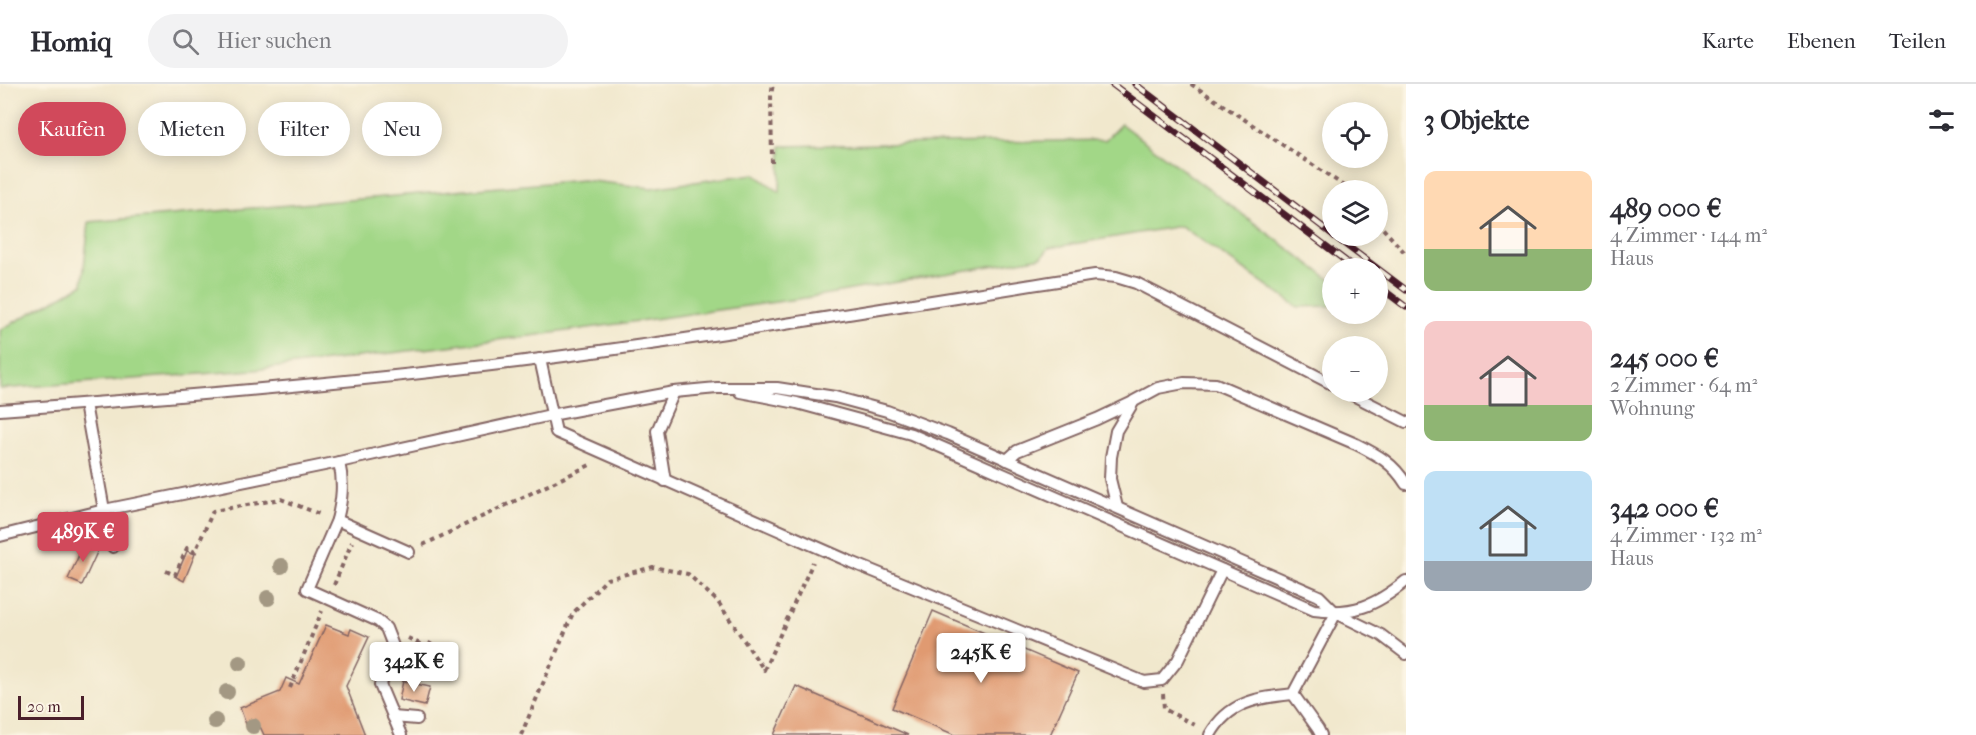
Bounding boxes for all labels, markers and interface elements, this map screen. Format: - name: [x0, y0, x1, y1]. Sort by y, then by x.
- search box: [148, 14, 568, 68]
- text: Homiq: [30, 25, 112, 58]
- icon: search: [169, 25, 202, 58]
- text: Hier suchen: [217, 28, 331, 54]
- text: Karte: [1702, 29, 1754, 53]
- text: Ebenen: [1787, 29, 1856, 53]
- text: Teilen: [1889, 29, 1946, 53]
- chip: Kaufen: [18, 102, 126, 156]
- chip: Mieten: [138, 102, 246, 156]
- chip: Filter: [258, 102, 350, 156]
- chip: Neu: [362, 102, 442, 156]
- map controls: [1322, 102, 1388, 402]
- button: locate: [1322, 102, 1388, 168]
- icon: filters: [1925, 104, 1958, 137]
- text: 3 Objekte: [1424, 105, 1529, 136]
- button: layers: [1322, 180, 1388, 246]
- text: 489 000 €: [1610, 193, 1722, 224]
- icon: home: [1472, 195, 1544, 267]
- text: 4 Zimmer · 144 m²: [1610, 224, 1767, 247]
- text: Haus: [1610, 247, 1654, 270]
- button: +: [1322, 258, 1388, 324]
- button: −: [1322, 336, 1388, 402]
- text: 245 000 €: [1610, 343, 1719, 374]
- icon: home: [1472, 345, 1544, 417]
- text: 2 Zimmer · 64 m²: [1610, 374, 1757, 397]
- text: Wohnung: [1610, 397, 1695, 420]
- text: 342 000 €: [1610, 493, 1719, 524]
- icon: home: [1472, 495, 1544, 567]
- pin: 489K €: [34, 512, 132, 563]
- text: 489K €: [51, 520, 115, 543]
- text: 4 Zimmer · 132 m²: [1610, 524, 1762, 547]
- text: Haus: [1610, 547, 1654, 570]
- pin: 245K €: [932, 633, 1030, 684]
- text: 245K €: [951, 641, 1011, 664]
- pin: 342K €: [365, 642, 463, 693]
- text: 342K €: [383, 650, 445, 673]
- scale bar: [18, 693, 84, 720]
- text: 20 m: [27, 697, 61, 716]

